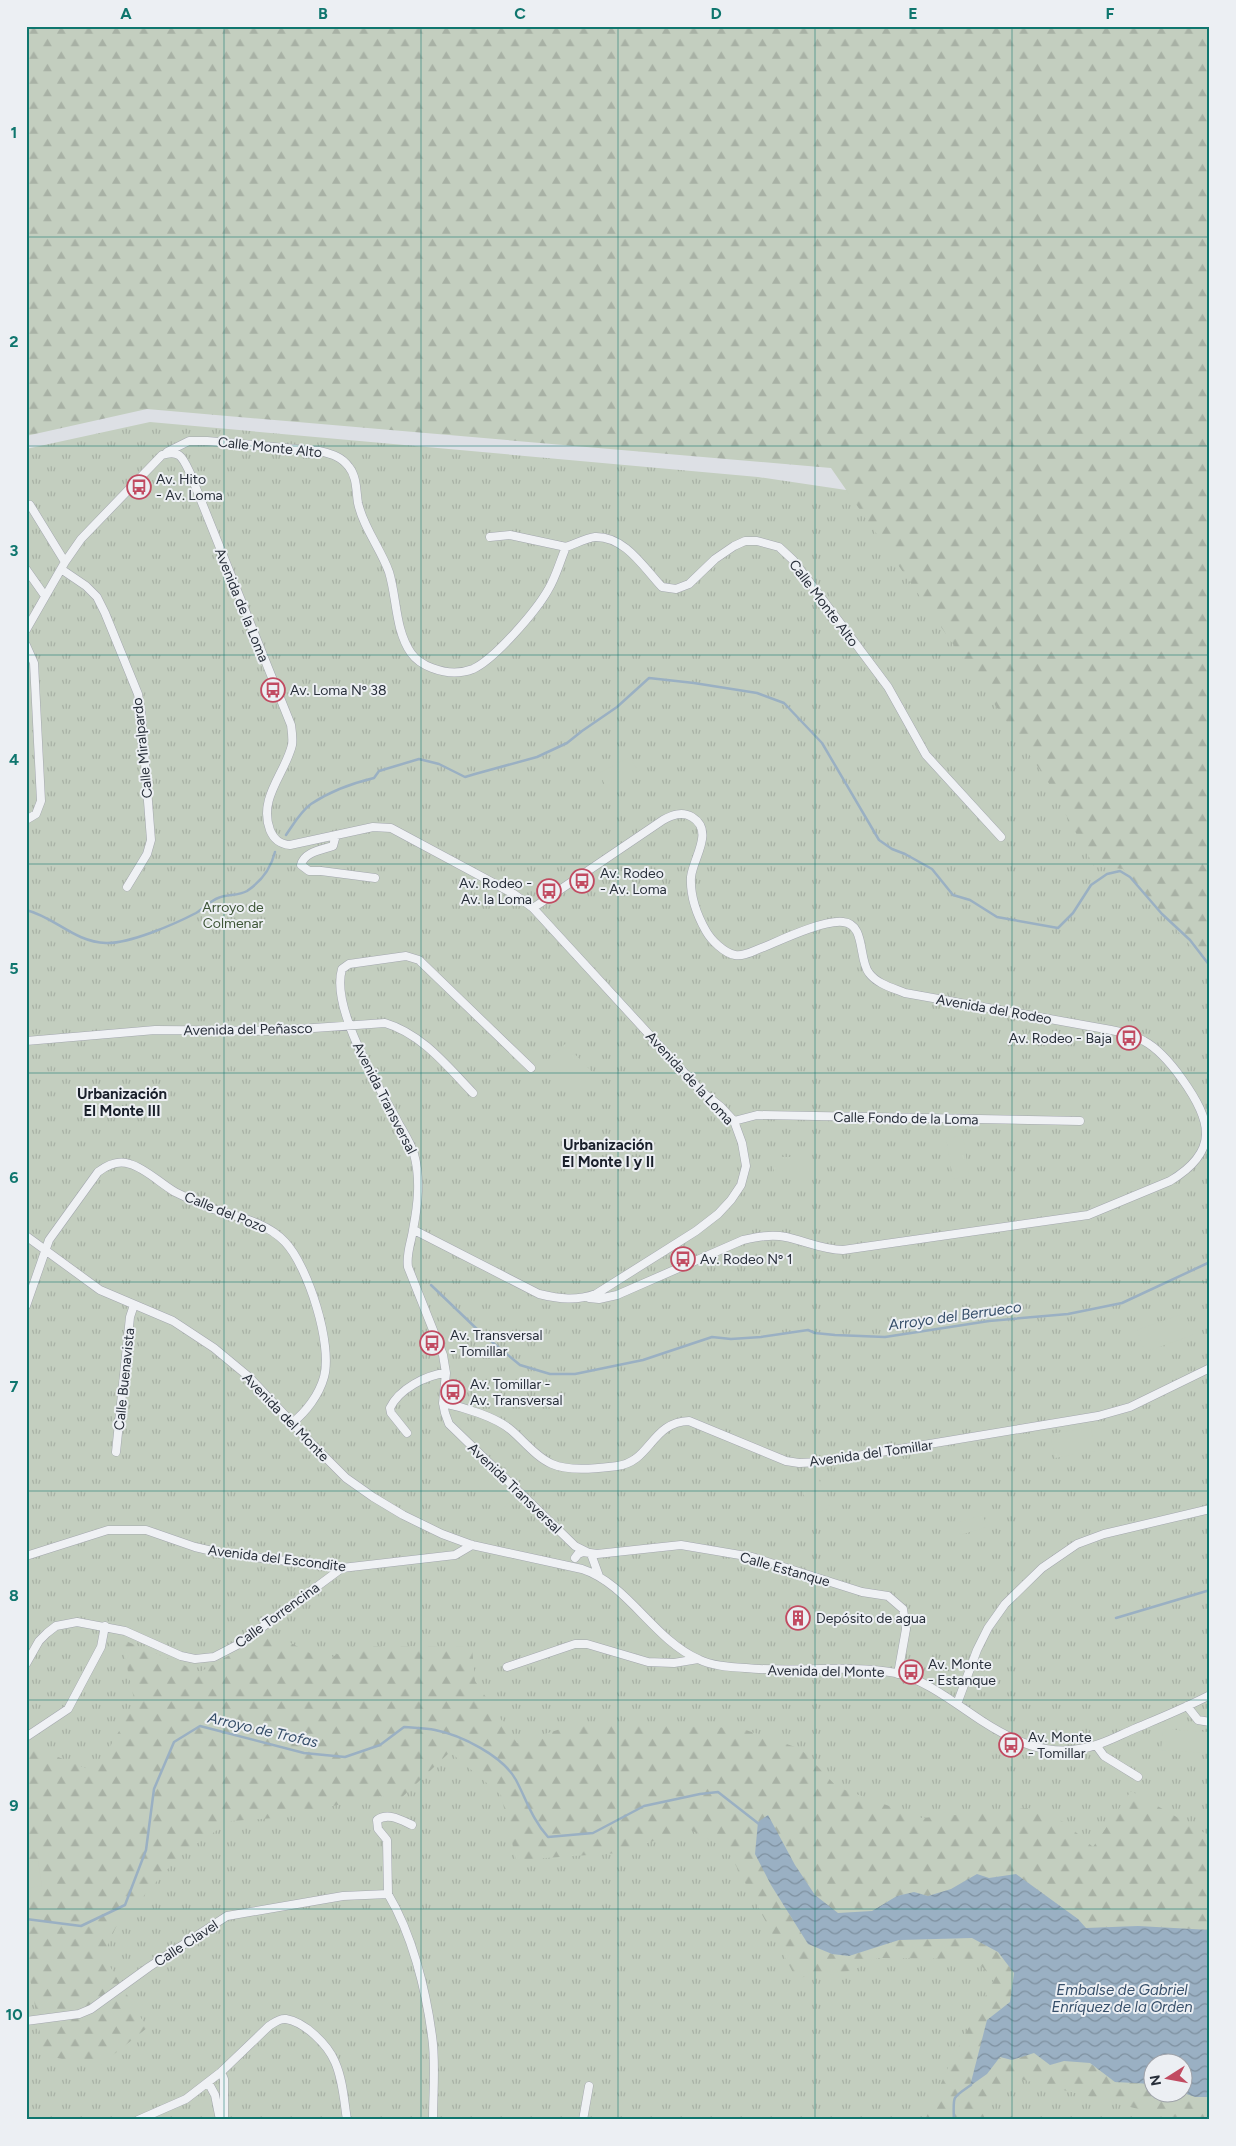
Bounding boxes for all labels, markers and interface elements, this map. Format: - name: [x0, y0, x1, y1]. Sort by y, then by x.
- text: A: [120, 4, 132, 23]
- text: B: [318, 4, 328, 23]
- text: C: [514, 4, 526, 23]
- text: D: [710, 4, 722, 23]
- text: E: [908, 4, 918, 23]
- text: F: [1106, 4, 1115, 23]
- text: 1: [11, 123, 17, 142]
- text: 2: [9, 332, 19, 351]
- street label: Calle Monte Alto: [217, 434, 323, 461]
- place label: Av. Hito - Av. Loma: [156, 471, 223, 504]
- bus stop icon: Av. Hito - Av. Loma: [126, 474, 152, 500]
- text: 3: [10, 541, 19, 560]
- street label: Avenida de la Loma: [211, 546, 272, 665]
- street label: Calle Monte Alto: [785, 556, 862, 650]
- bus stop icon: Av. Loma Nº 38: [260, 677, 286, 703]
- place label: Av. Loma Nº 38: [290, 682, 387, 699]
- street label: Calle Miralpardo: [129, 697, 156, 799]
- text: 4: [9, 750, 19, 769]
- place label: Av. Rodeo - Av. Loma: [600, 865, 667, 898]
- bus stop icon: Av. Rodeo - Av. Loma: [569, 868, 595, 894]
- place label: Av. Rodeo - Av. la Loma: [459, 875, 532, 908]
- bus stop icon: Av. Rodeo - Av. la Loma: [536, 878, 562, 904]
- park label: Arroyo de Colmenar: [202, 899, 264, 932]
- text: 5: [9, 959, 19, 978]
- street label: Avenida del Rodeo: [935, 991, 1053, 1028]
- street label: Avenida del Peñasco: [183, 1020, 313, 1039]
- bus stop icon: Av. Rodeo - Baja: [1116, 1025, 1142, 1051]
- street label: Avenida de la Loma: [642, 1028, 737, 1129]
- place label: Av. Rodeo - Baja: [1009, 1030, 1112, 1047]
- street label: Avenida Transversal: [349, 1039, 420, 1157]
- district label: Urbanización El Monte III: [77, 1085, 167, 1120]
- street label: Calle Fondo de la Loma: [833, 1109, 979, 1128]
- district label: Urbanización El Monte I y II: [562, 1136, 654, 1171]
- text: 6: [9, 1168, 19, 1187]
- street label: Calle del Pozo: [182, 1188, 270, 1237]
- bus stop icon: Av. Rodeo Nº 1: [670, 1246, 696, 1272]
- place label: Av. Rodeo Nº 1: [700, 1251, 792, 1268]
- water label: Arroyo del Berrueco: [886, 1298, 1023, 1334]
- street label: Calle Buenavista: [111, 1327, 138, 1431]
- place label: Av. Transversal - Tomillar: [450, 1327, 542, 1360]
- bus stop icon: Av. Transversal - Tomillar: [419, 1330, 445, 1356]
- street label: Avenida del Monte: [239, 1369, 333, 1466]
- place label: Av. Tomillar - Av. Transversal: [470, 1376, 562, 1409]
- text: 7: [10, 1377, 19, 1396]
- bus stop icon: Av. Tomillar - Av. Transversal: [440, 1379, 466, 1405]
- street label: Avenida del Tomillar: [808, 1436, 934, 1471]
- street label: Avenida Transversal: [464, 1439, 565, 1537]
- street label: Avenida del Escondite: [207, 1542, 347, 1575]
- street label: Calle Estanque: [738, 1548, 832, 1591]
- street label: Calle Torrencina: [232, 1579, 323, 1652]
- text: 8: [9, 1586, 19, 1605]
- building icon: Depósito de agua: [785, 1605, 811, 1631]
- place label: Depósito de agua: [816, 1610, 926, 1627]
- place label: Av. Monte - Estanque: [928, 1656, 996, 1689]
- bus stop icon: Av. Monte - Estanque: [898, 1659, 924, 1685]
- street label: Avenida del Monte: [767, 1662, 885, 1681]
- water label: Arroyo de Trofas: [205, 1708, 320, 1751]
- place label: Av. Monte - Tomillar: [1028, 1729, 1092, 1762]
- bus stop icon: Av. Monte - Tomillar: [998, 1732, 1024, 1758]
- text: 9: [9, 1796, 19, 1815]
- street label: Calle Clavel: [151, 1917, 221, 1970]
- water label: Embalse de Gabriel Enríquez de la Orden: [1051, 1981, 1193, 2016]
- text: 10: [5, 2005, 23, 2024]
- north arrow: [1144, 2054, 1194, 2104]
- text: N: [1146, 2073, 1165, 2087]

